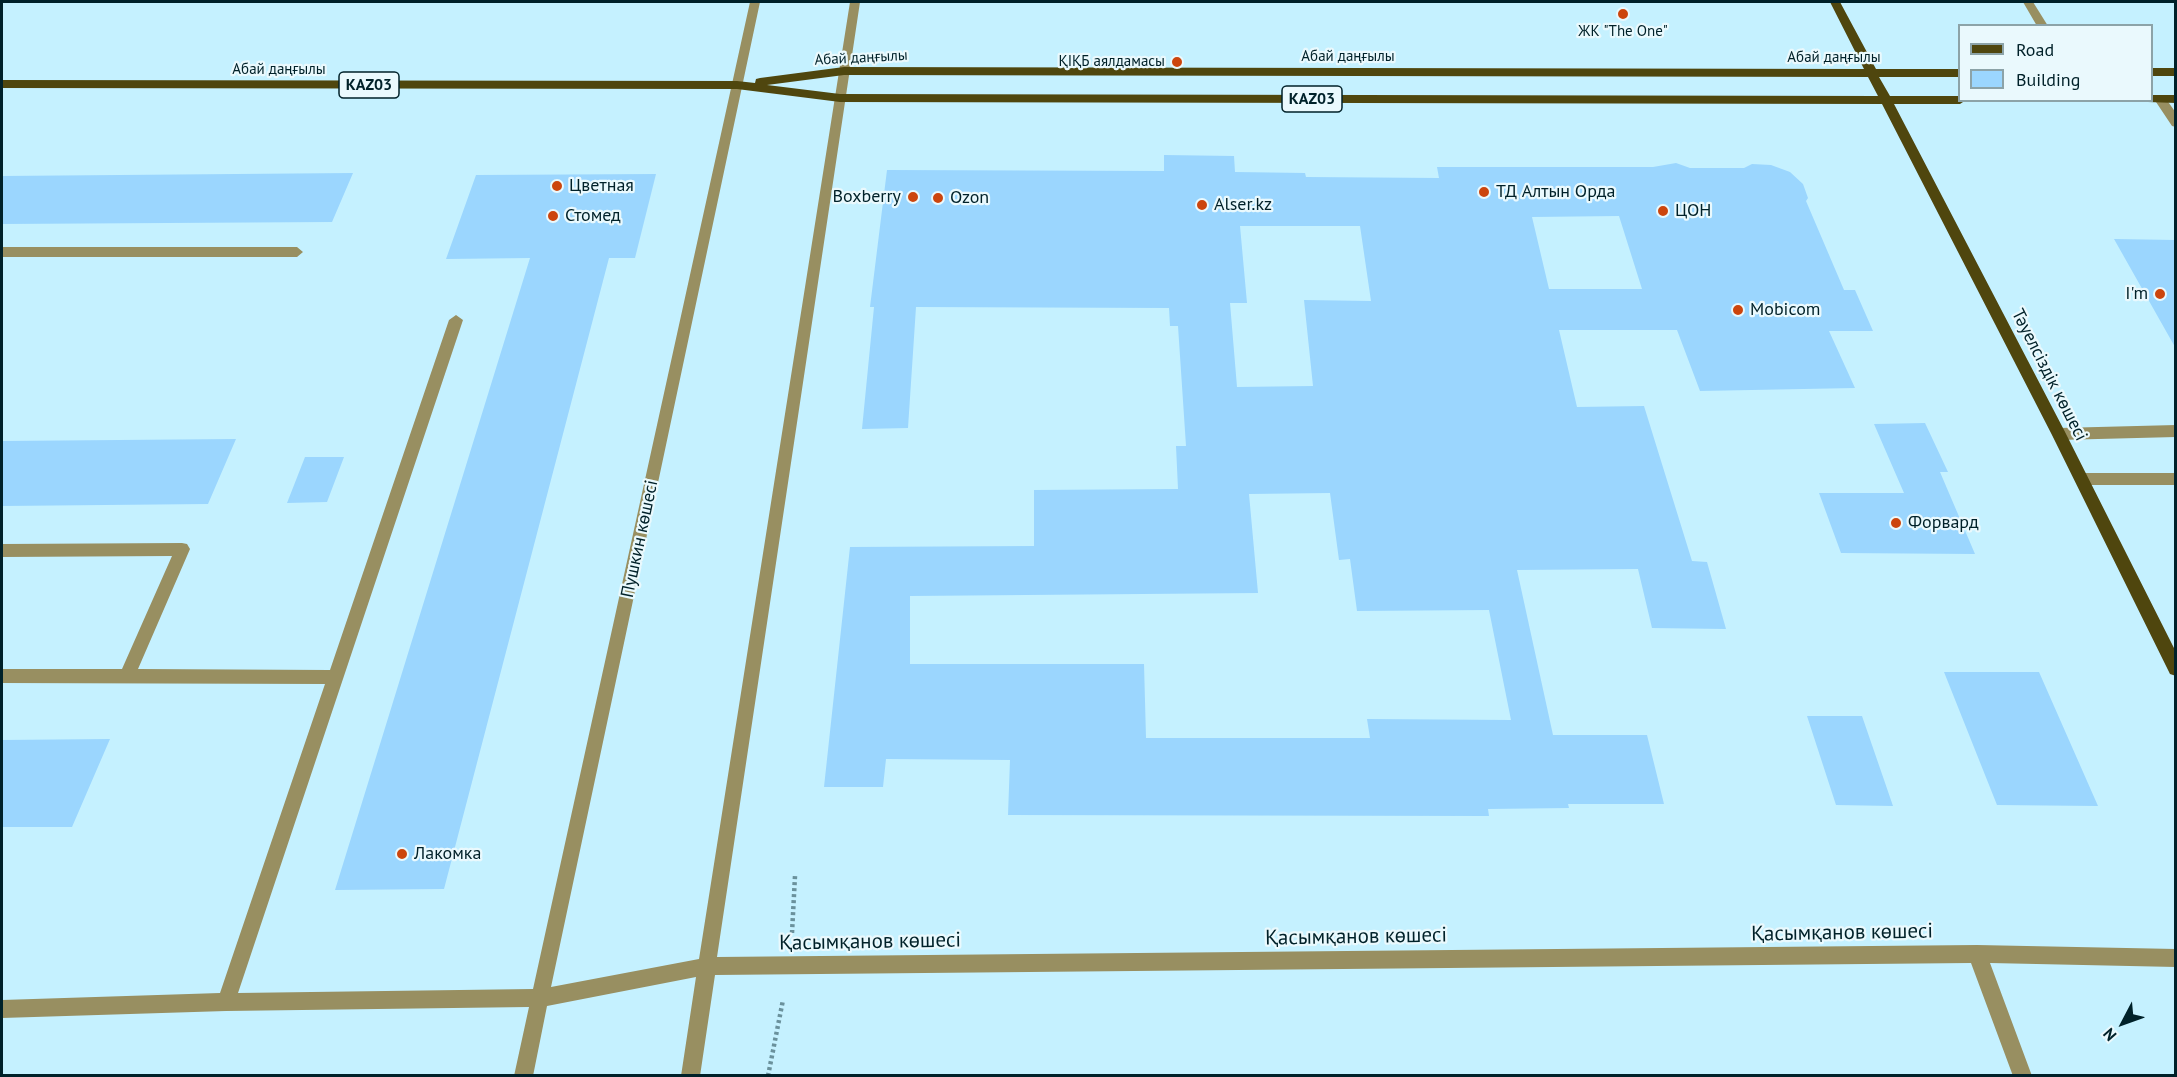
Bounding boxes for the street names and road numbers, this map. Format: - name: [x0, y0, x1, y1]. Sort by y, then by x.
- street label: Абай даңғылы: [814, 47, 908, 69]
- street label: Абай даңғылы: [1301, 48, 1395, 66]
- street label: Абай даңғылы: [1787, 49, 1881, 67]
- street label: Абай даңғылы: [232, 61, 326, 79]
- road number: KАZ03: [339, 72, 399, 98]
- road number: KАZ03: [1282, 86, 1342, 112]
- street label: Тәуелсіздік көшесі: [2006, 305, 2092, 445]
- street label: Пушкин көшесі: [617, 478, 663, 600]
- street label: Қасымқанов көшесі: [1751, 919, 1933, 947]
- street label: Қасымқанов көшесі: [1265, 923, 1447, 951]
- street label: Қасымқанов көшесі: [779, 928, 961, 956]

